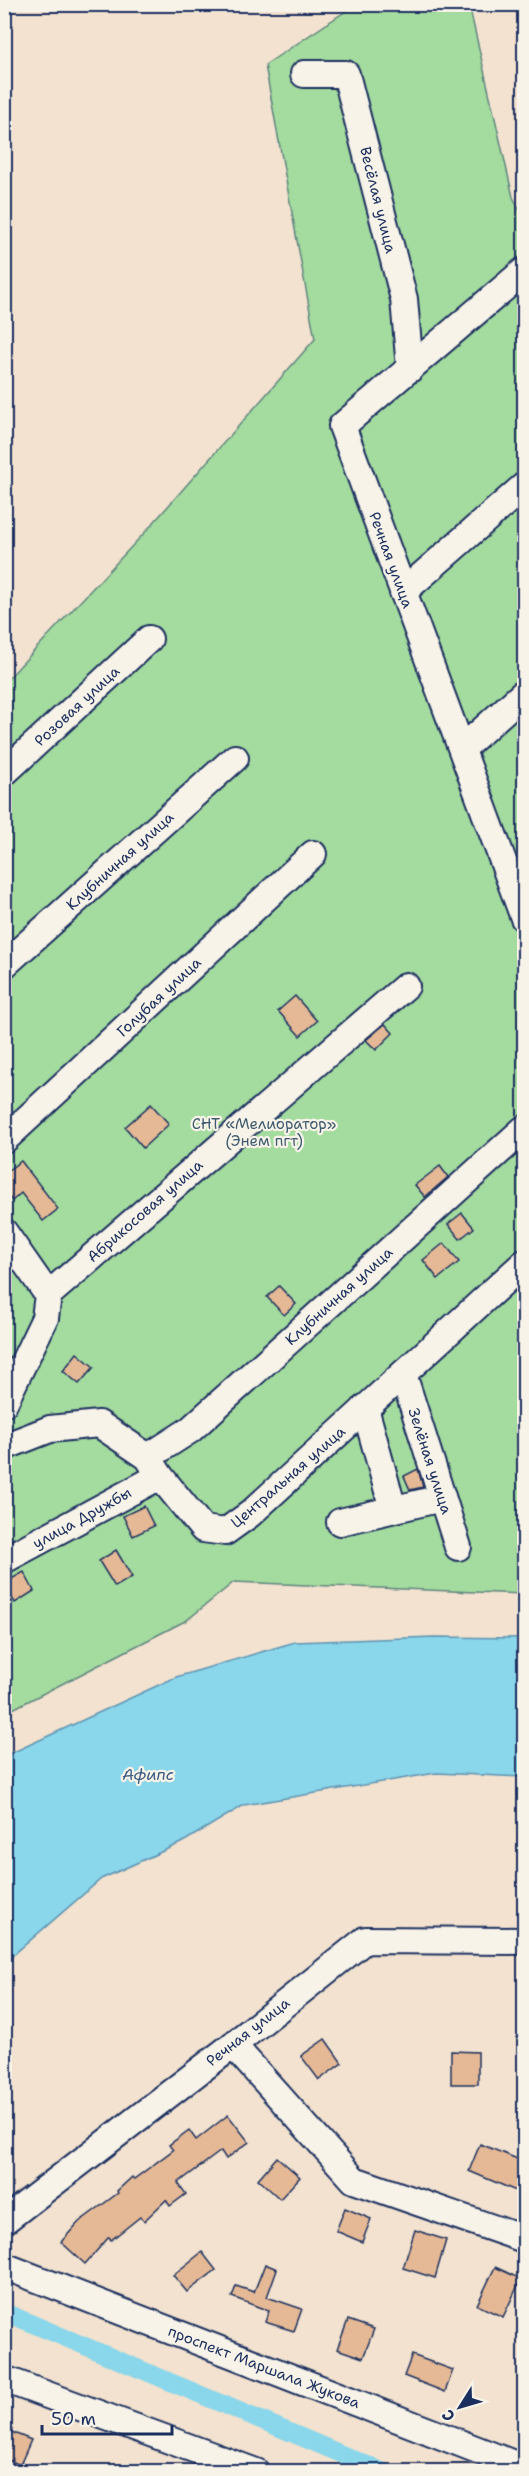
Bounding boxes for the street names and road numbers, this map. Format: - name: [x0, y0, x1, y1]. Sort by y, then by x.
- street label: Весёлая улица: [355, 145, 401, 256]
- street label: Речная улица: [364, 509, 418, 611]
- street label: Розовая улица: [30, 661, 124, 751]
- street label: Клубничная улица: [62, 807, 179, 915]
- street label: Голубая улица: [112, 952, 206, 1041]
- street label: Абрикосовая улица: [83, 1155, 208, 1267]
- street label: Клубничная улица: [281, 1242, 398, 1350]
- street label: Зелёная улица: [403, 1405, 457, 1517]
- street label: Центральная улица: [226, 1421, 350, 1532]
- street label: улица Дружбы: [29, 1483, 135, 1553]
- street label: Речная улица: [202, 1993, 294, 2071]
- street label: проспект Маршала Жукова: [165, 2321, 364, 2413]

